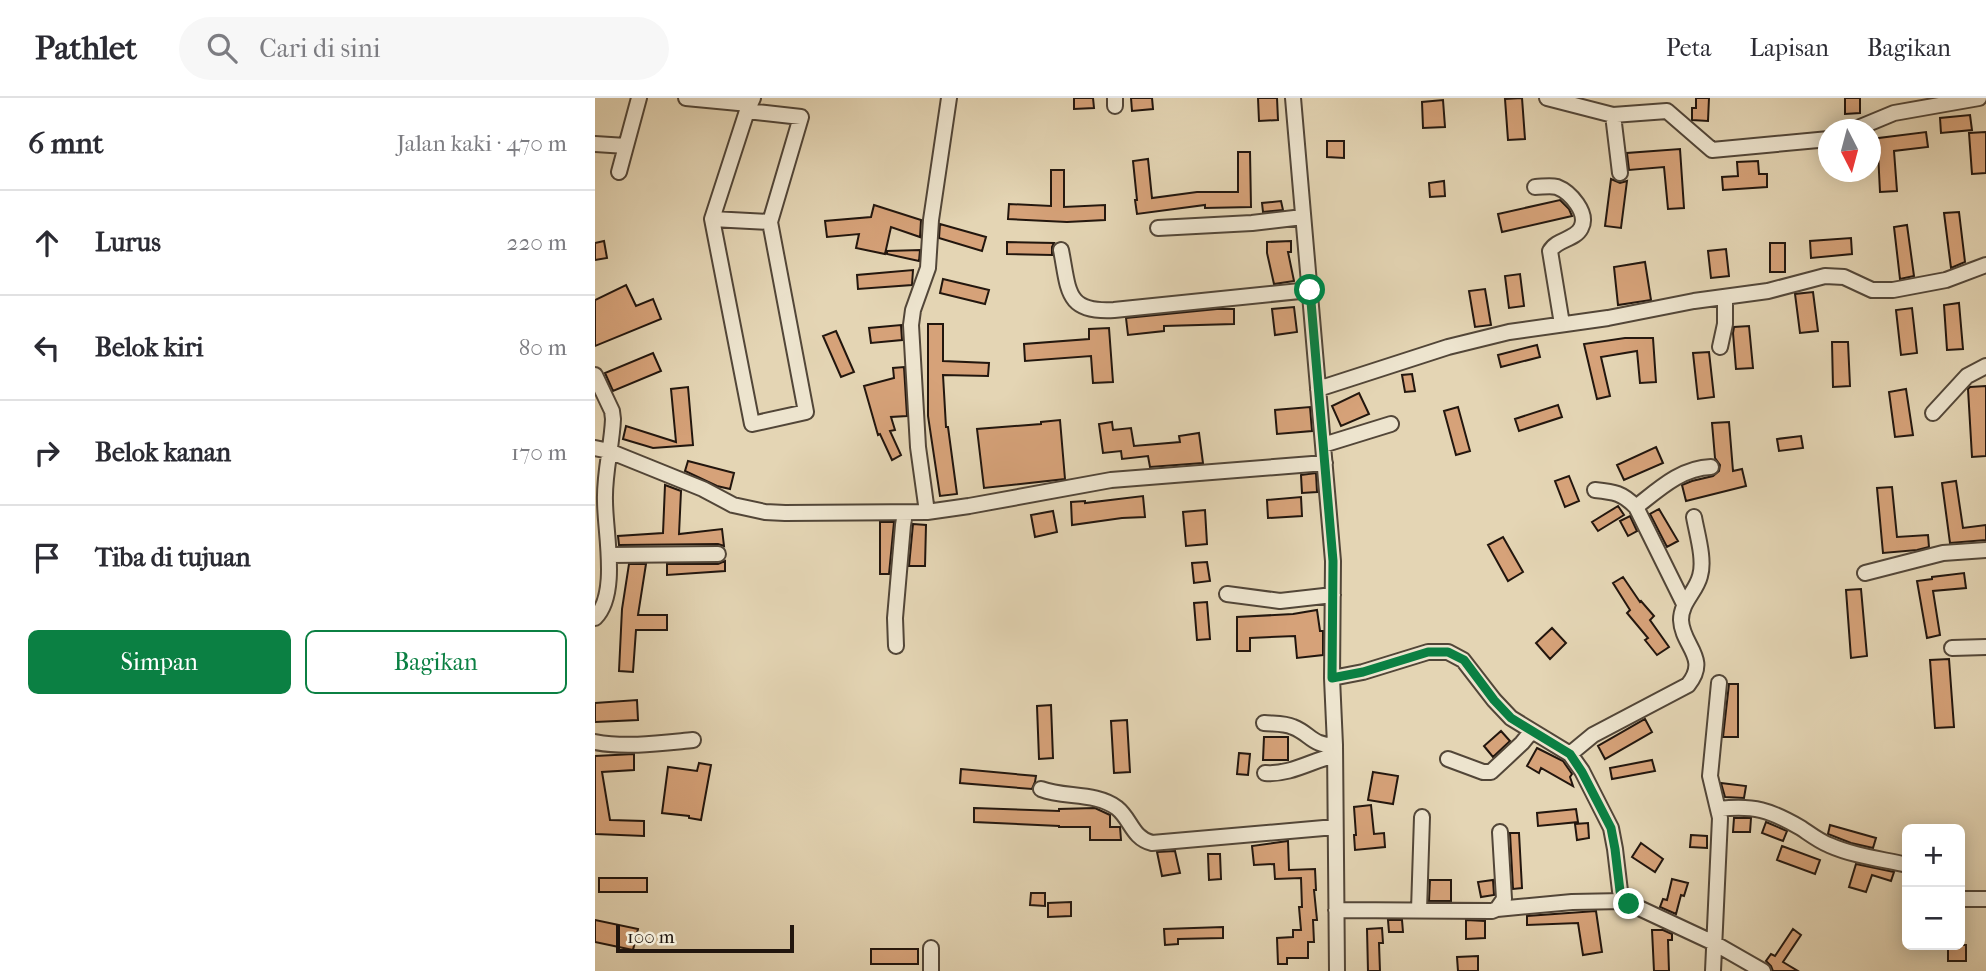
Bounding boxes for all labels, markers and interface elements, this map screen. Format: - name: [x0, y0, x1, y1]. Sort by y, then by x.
- search box: [179, 17, 669, 80]
- text: Pathlet: [35, 29, 137, 68]
- icon: search: [203, 29, 241, 67]
- text: Cari di sini: [259, 33, 380, 64]
- text: Peta: [1666, 34, 1711, 62]
- text: Lapisan: [1749, 34, 1829, 62]
- text: Bagikan: [1867, 34, 1951, 62]
- north arrow: [1818, 119, 1881, 182]
- text: 6 mnt: [28, 126, 104, 161]
- text: Jalan kaki · 470 m: [397, 130, 567, 157]
- icon: ahead: [28, 224, 66, 262]
- text: Lurus: [95, 227, 161, 258]
- text: 220 m: [507, 229, 567, 256]
- route start: [1294, 274, 1325, 305]
- icon: left: [28, 329, 66, 367]
- text: Belok kiri: [95, 332, 203, 363]
- text: 80 m: [519, 334, 567, 361]
- icon: right: [28, 434, 66, 472]
- text: Belok kanan: [95, 437, 231, 468]
- text: 170 m: [511, 439, 567, 466]
- icon: arrive: [28, 539, 66, 577]
- text: Tiba di tujuan: [95, 542, 251, 573]
- button: Simpan: [28, 630, 291, 694]
- button: Bagikan: [305, 630, 567, 694]
- map controls: [1902, 824, 1965, 950]
- button: +: [1902, 824, 1965, 887]
- button: −: [1902, 887, 1965, 950]
- route end: [1613, 888, 1644, 919]
- scale bar: [616, 922, 795, 954]
- text: 100 m: [627, 926, 675, 948]

